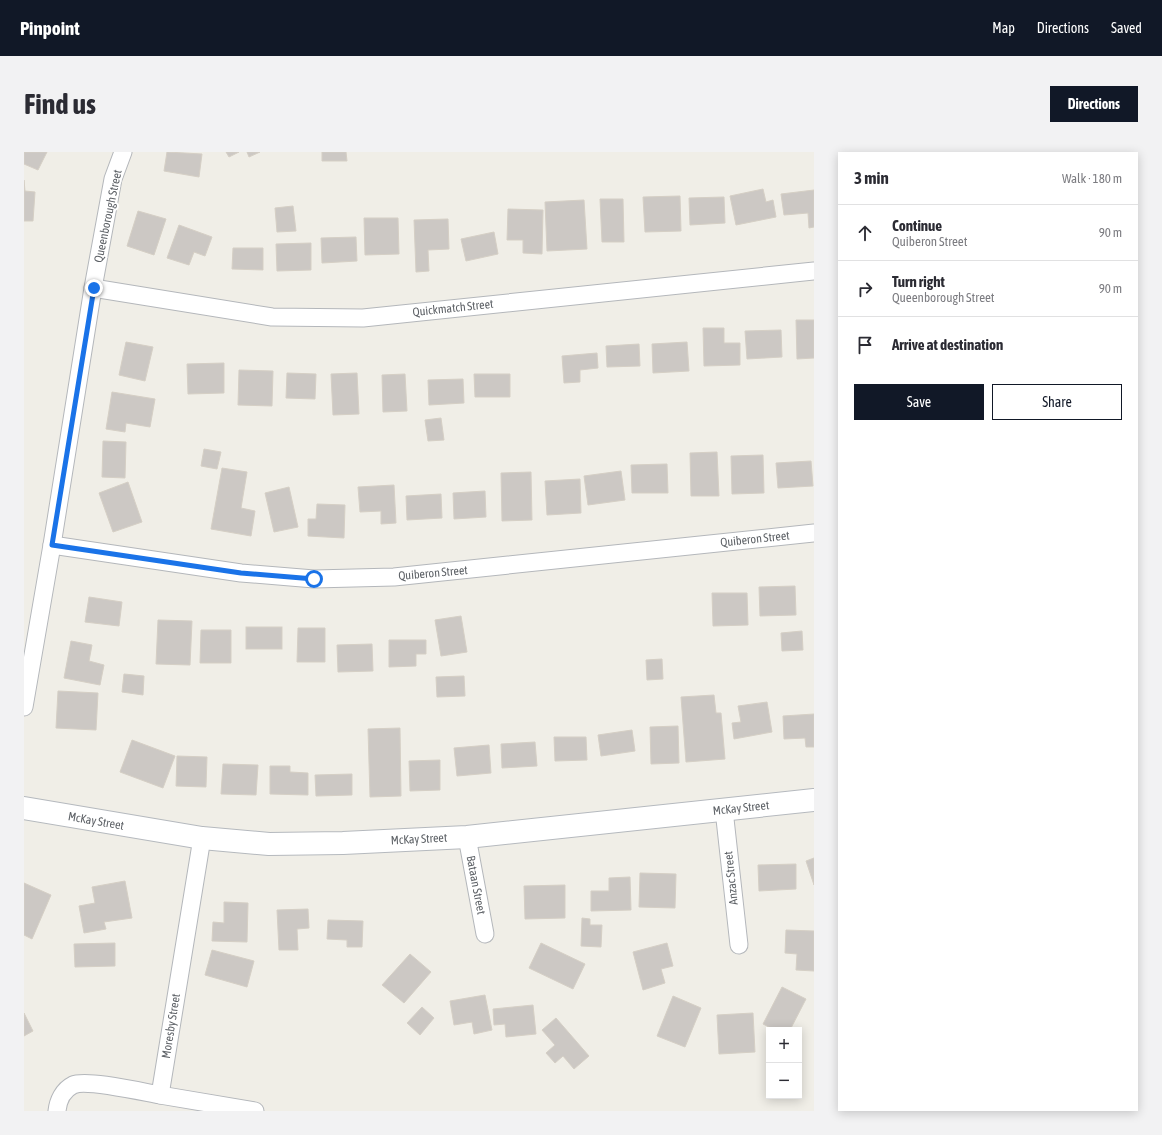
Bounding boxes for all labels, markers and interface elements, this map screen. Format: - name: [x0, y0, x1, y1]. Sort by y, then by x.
- text: Pinpoint: [20, 17, 80, 39]
- text: Map: [992, 20, 1015, 36]
- text: Directions: [1037, 20, 1089, 36]
- text: Saved: [1111, 20, 1142, 36]
- button: Directions: [1050, 86, 1138, 122]
- text: Find us: [24, 88, 96, 120]
- street label: Queenborough Street: [91, 168, 125, 264]
- text: 3 min: [854, 168, 889, 188]
- text: Walk · 180 m: [1062, 171, 1122, 186]
- text: Continue: [892, 217, 942, 234]
- icon: ahead: [854, 222, 876, 244]
- text: 90 m: [1099, 225, 1122, 240]
- text: Quiberon Street: [892, 234, 967, 249]
- text: Turn right: [892, 273, 945, 290]
- icon: right: [854, 278, 876, 300]
- route end: [85, 279, 103, 297]
- text: 90 m: [1099, 281, 1122, 296]
- text: Queenborough Street: [892, 290, 995, 305]
- street label: Quickmatch Street: [412, 297, 495, 319]
- icon: arrive: [854, 334, 876, 356]
- text: Arrive at destination: [892, 336, 1003, 353]
- button: Save: [854, 384, 984, 420]
- button: Share: [992, 384, 1122, 420]
- street label: Quiberon Street: [720, 528, 791, 550]
- street label: Quiberon Street: [398, 563, 469, 583]
- route start: [305, 570, 323, 588]
- street label: McKay Street: [712, 798, 770, 818]
- street label: McKay Street: [67, 809, 126, 833]
- street label: McKay Street: [390, 830, 448, 847]
- street label: Anzac Street: [721, 850, 741, 906]
- street label: Bataan Street: [463, 854, 489, 916]
- street label: Moresby Street: [159, 992, 183, 1059]
- map controls: [766, 1027, 802, 1099]
- button: +: [766, 1027, 802, 1063]
- button: −: [766, 1063, 802, 1099]

